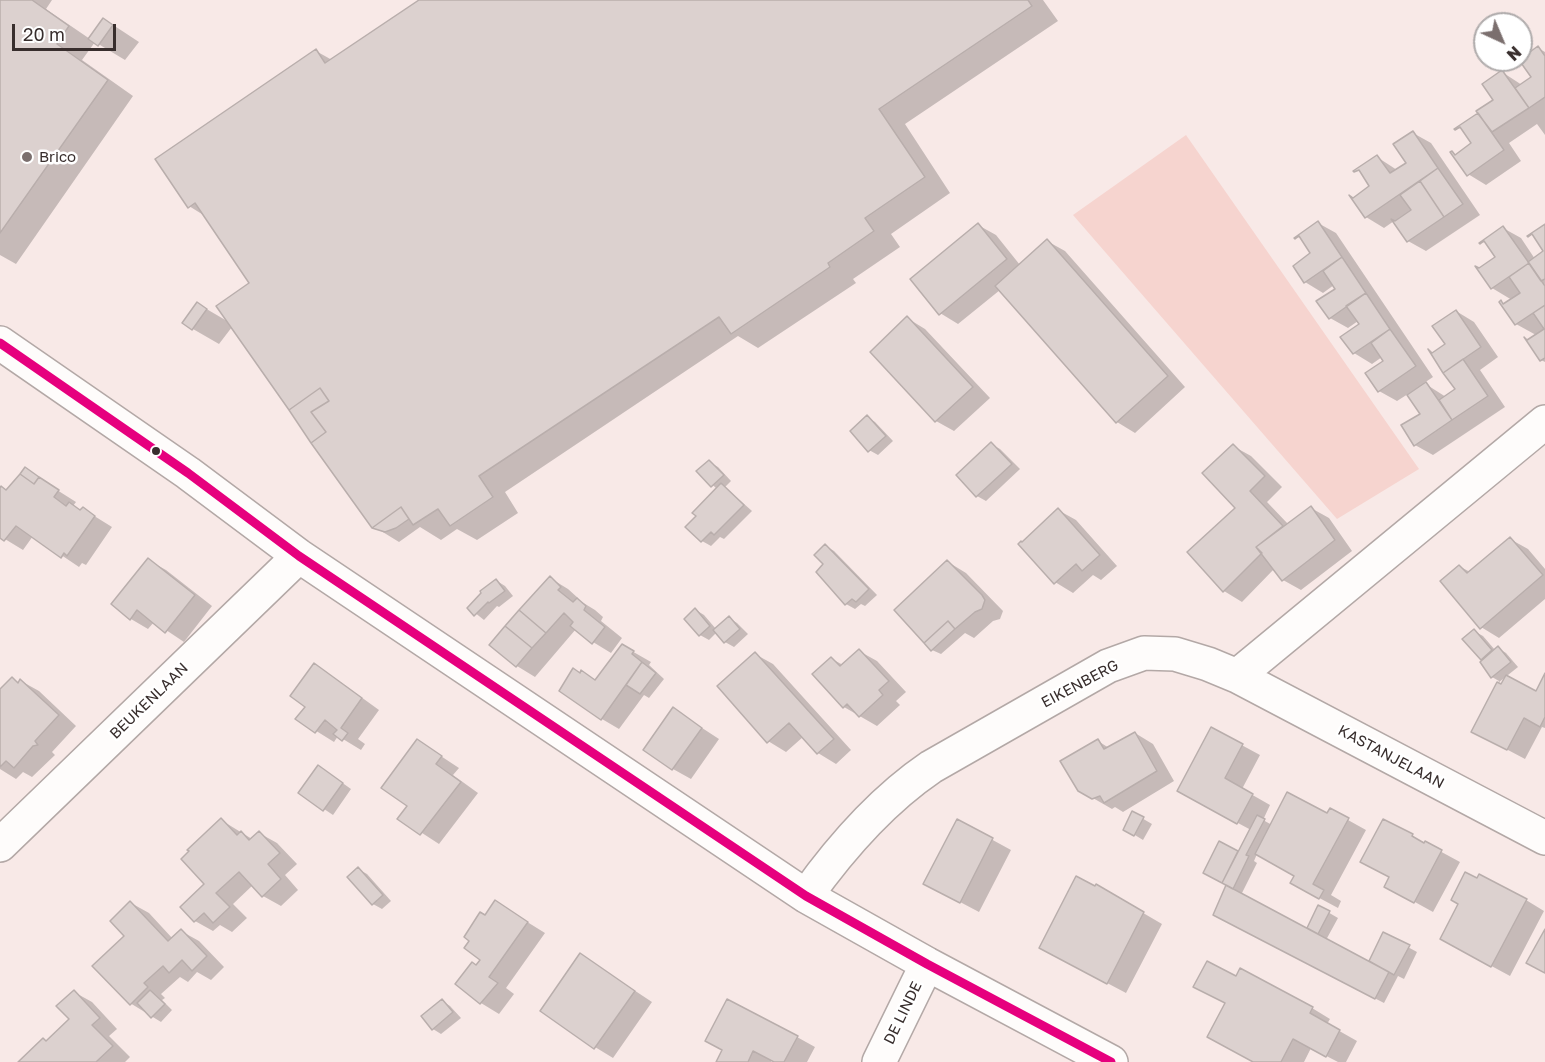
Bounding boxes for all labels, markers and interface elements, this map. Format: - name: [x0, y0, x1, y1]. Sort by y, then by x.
- scale bar: [15, 12, 118, 50]
- north arrow: [1473, 12, 1533, 72]
- text: 20 m: [23, 23, 65, 45]
- text: N: [1503, 42, 1525, 65]
- place label: Brico: [39, 148, 76, 166]
- marker: Brico: [20, 150, 34, 164]
- unlabelled marker: [150, 445, 162, 457]
- street label: EIKENBERG: [1038, 656, 1122, 712]
- street label: BEUKENLAAN: [106, 659, 192, 743]
- street label: KASTANJELAAN: [1335, 721, 1447, 793]
- street label: DE LINDE: [880, 979, 926, 1047]

